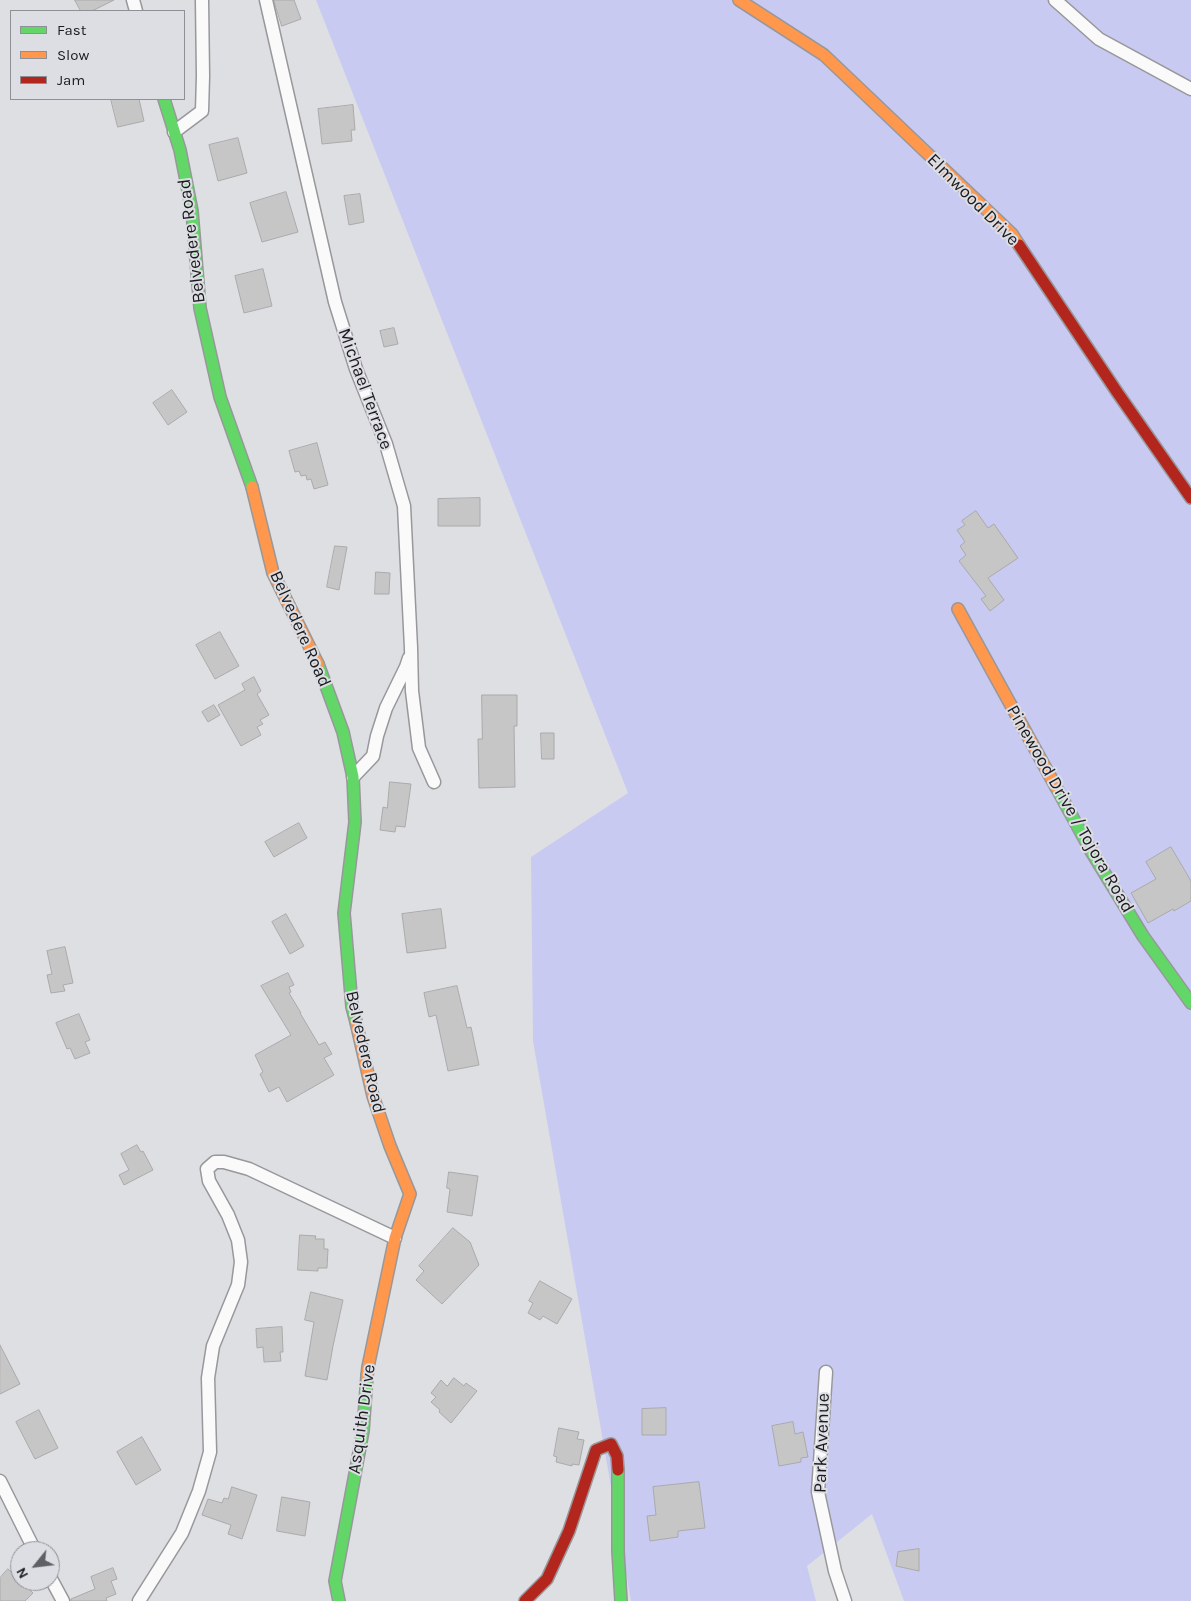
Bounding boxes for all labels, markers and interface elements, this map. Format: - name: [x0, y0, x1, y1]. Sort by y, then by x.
- legend: [10, 10, 185, 100]
- text: Fast: [57, 21, 86, 39]
- text: Slow: [57, 46, 89, 64]
- text: Jam: [57, 71, 85, 89]
- street label: Elmwood Drive: [922, 149, 1024, 251]
- street label: Belvedere Road: [174, 178, 210, 304]
- street label: Michael Terrace: [333, 325, 397, 453]
- street label: Belvedere Road: [265, 567, 335, 691]
- street label: Pinewood Drive / Tojora Road: [1002, 701, 1138, 917]
- street label: Belvedere Road: [340, 989, 390, 1115]
- street label: Asquith Drive: [344, 1363, 380, 1475]
- street label: Park Avenue: [809, 1393, 835, 1493]
- north arrow: [10, 1541, 60, 1591]
- text: N: [12, 1565, 32, 1582]

